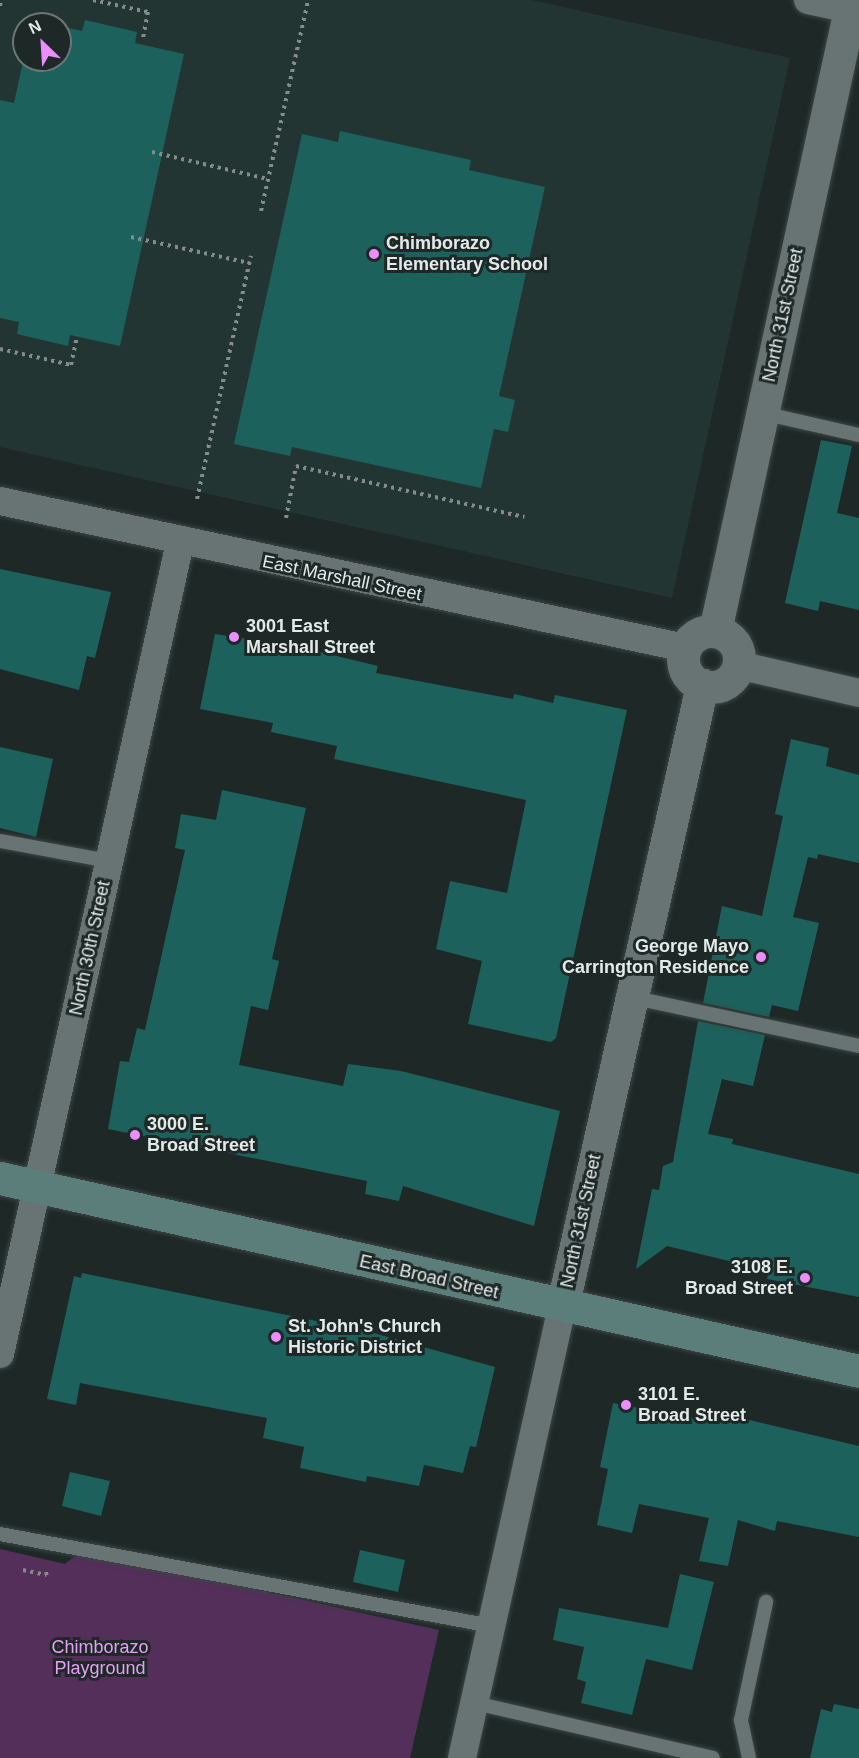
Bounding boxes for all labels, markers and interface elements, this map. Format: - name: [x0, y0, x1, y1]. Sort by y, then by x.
- north arrow: [12, 12, 72, 72]
- text: N: [26, 17, 44, 37]
- place label: Chimborazo Elementary School: [386, 233, 548, 276]
- street label: North 31st Street: [758, 246, 808, 384]
- marker: Chimborazo Elementary School: [367, 247, 381, 261]
- street label: East Marshall Street: [260, 551, 424, 605]
- place label: 3001 East Marshall Street: [246, 616, 375, 658]
- marker: 3001 East Marshall Street: [227, 630, 241, 644]
- street label: North 30th Street: [65, 879, 115, 1017]
- place label: George Mayo Carrington Residence: [562, 936, 749, 978]
- marker: George Mayo Carrington Residence: [754, 950, 768, 964]
- place label: 3000 E. Broad Street: [147, 1114, 255, 1156]
- marker: 3000 E. Broad Street: [128, 1128, 142, 1142]
- street label: North 31st Street: [556, 1152, 606, 1290]
- street label: East Broad Street: [357, 1250, 501, 1304]
- place label: 3108 E. Broad Street: [685, 1257, 793, 1300]
- marker: 3108 E. Broad Street: [798, 1271, 812, 1285]
- place label: St. John's Church Historic District: [288, 1316, 441, 1358]
- marker: St. John's Church Historic District: [269, 1330, 283, 1344]
- place label: 3101 E. Broad Street: [638, 1384, 746, 1426]
- marker: 3101 E. Broad Street: [619, 1398, 633, 1412]
- park label: Chimborazo Playground: [51, 1637, 149, 1680]

